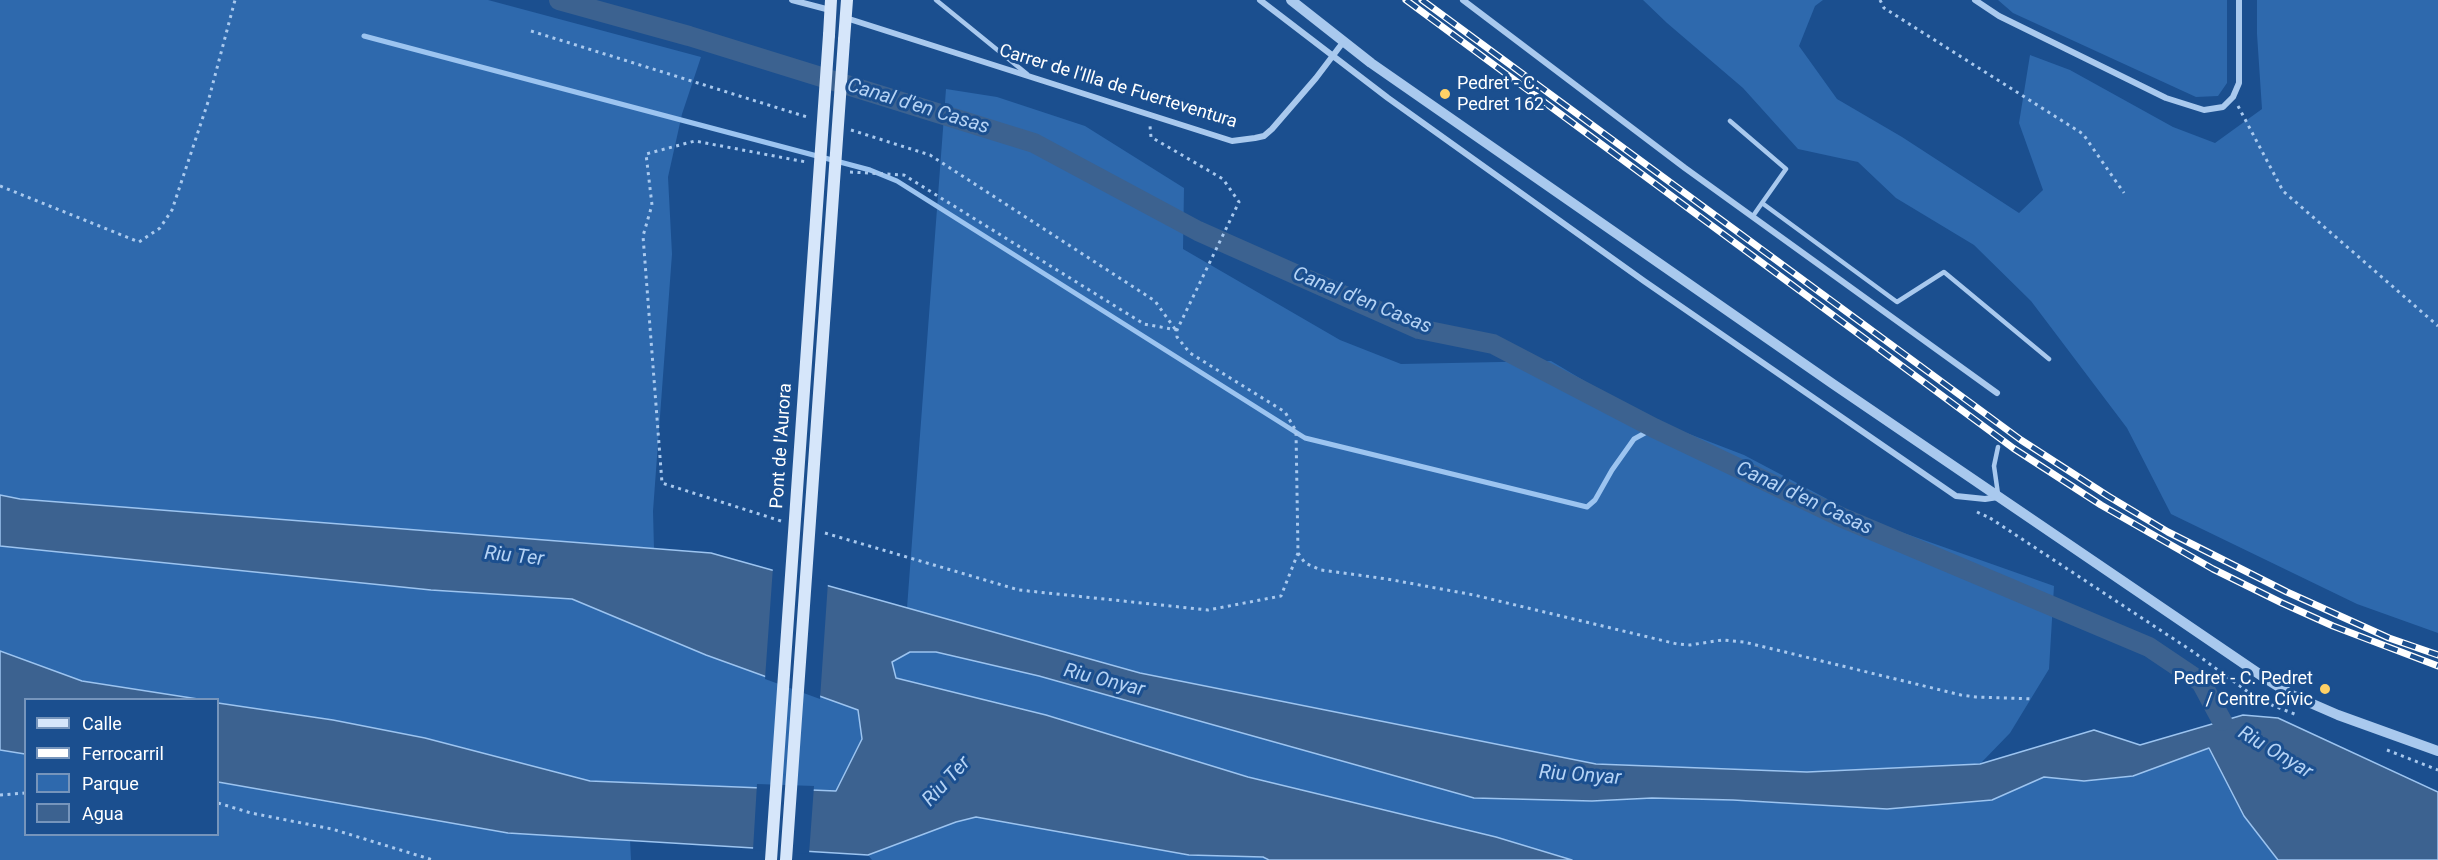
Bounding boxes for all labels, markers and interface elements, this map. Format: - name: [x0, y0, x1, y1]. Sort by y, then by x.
- street label: Carrer de l'Illa de Fuerteventura: [996, 40, 1240, 134]
- place label: Pedret - C. Pedret 162: [1457, 73, 1544, 116]
- water label: Canal d'en Casas: [844, 74, 992, 140]
- marker: Pedret - C. Pedret 162: [1438, 87, 1452, 101]
- water label: Canal d'en Casas: [1289, 262, 1435, 340]
- street label: Pont de l'Aurora: [767, 383, 797, 509]
- water label: Canal d'en Casas: [1732, 457, 1876, 541]
- water label: Riu Ter: [483, 542, 545, 572]
- water label: Riu Onyar: [1061, 659, 1147, 703]
- place label: Pedret - C. Pedret / Centre Cívic: [2174, 668, 2313, 710]
- marker: Pedret - C. Pedret / Centre Cívic: [2318, 682, 2332, 696]
- legend: [24, 698, 219, 836]
- text: Calle: [82, 713, 122, 734]
- water label: Riu Onyar: [2233, 721, 2317, 785]
- text: Ferrocarril: [82, 743, 164, 764]
- water label: Riu Ter: [918, 752, 976, 812]
- water label: Riu Onyar: [1538, 761, 1622, 791]
- text: Parque: [82, 773, 139, 794]
- text: Agua: [82, 803, 124, 824]

